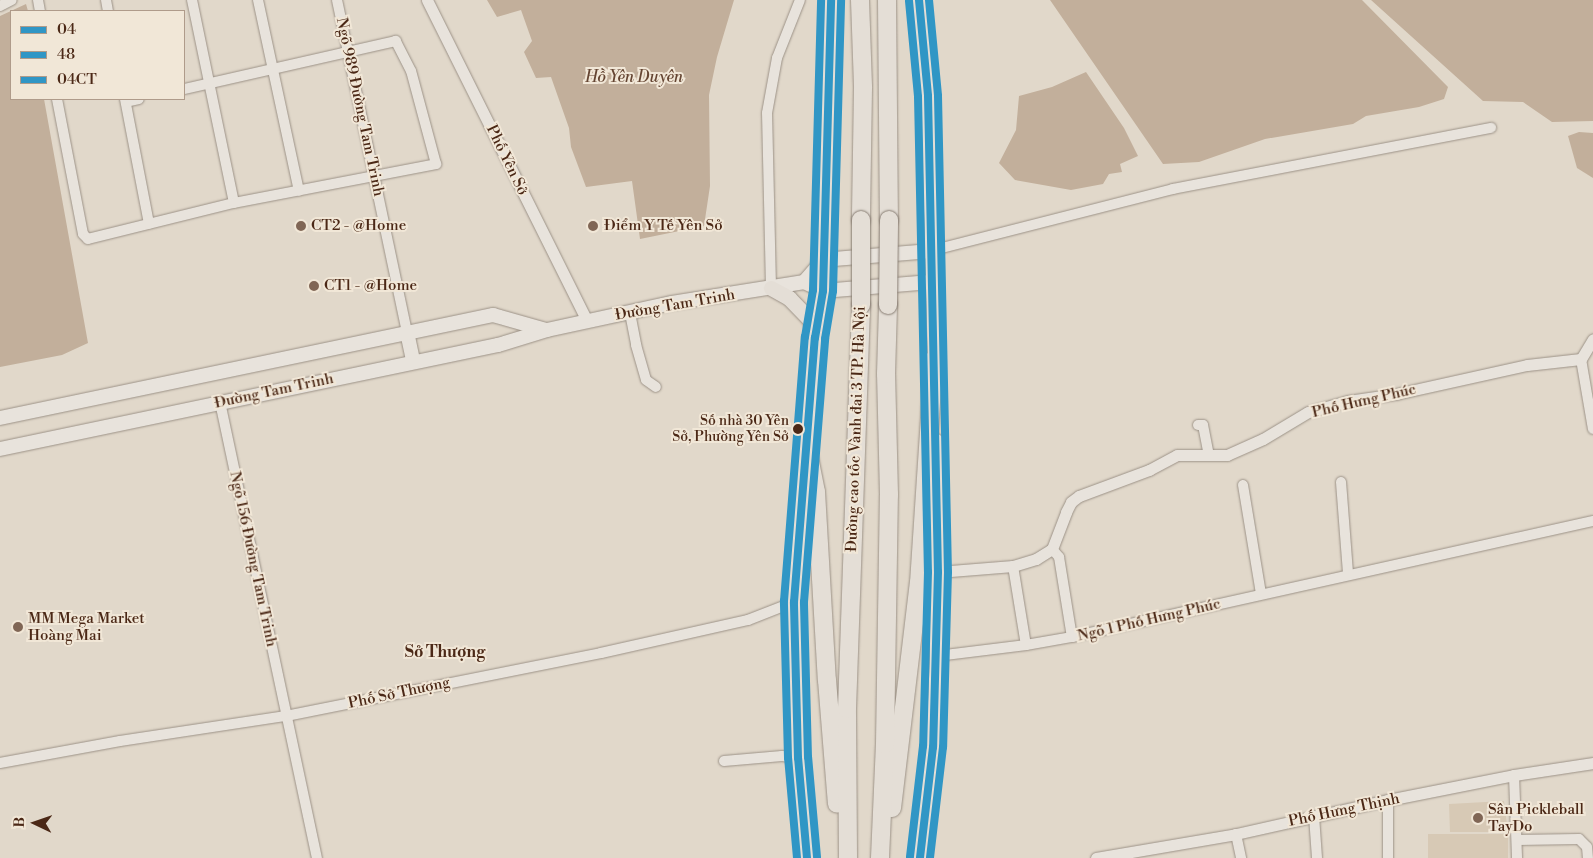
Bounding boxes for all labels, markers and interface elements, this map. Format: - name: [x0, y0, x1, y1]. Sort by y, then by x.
- legend: [10, 10, 185, 100]
- street label: Ngõ 989 Đường Tam Trinh: [332, 16, 388, 198]
- text: 04: [57, 20, 76, 39]
- text: 48: [57, 45, 75, 64]
- water label: Hồ Yên Duyên: [585, 67, 683, 87]
- text: 04CT: [57, 70, 97, 89]
- street label: Phố Yên Sở: [482, 122, 532, 198]
- place label: CT2 - @Home: [311, 217, 406, 235]
- place label: Điểm Y Tế Yên Sở: [604, 217, 723, 235]
- marker: Điểm Y Tế Yên Sở: [586, 219, 600, 233]
- marker: CT2 - @Home: [295, 220, 307, 232]
- place label: CT1 - @Home: [324, 277, 417, 295]
- marker: CT1 - @Home: [308, 280, 320, 292]
- street label: Đường Tam Trinh: [614, 286, 736, 324]
- street label: Đường cao tốc Vành đai 3 TP. Hà Nội: [843, 306, 869, 552]
- street label: Đường Tam Trinh: [213, 370, 335, 412]
- street label: Phố Hưng Phúc: [1310, 380, 1418, 422]
- place label: Số nhà 30 Yên Sở, Phường Yên Sở: [672, 413, 789, 446]
- marker: Số nhà 30 Yên Sở, Phường Yên Sở: [793, 424, 803, 434]
- street label: Ngõ 156 Đường Tam Trinh: [226, 470, 280, 648]
- street label: Ngõ 1 Phố Hưng Phúc: [1076, 595, 1222, 645]
- place label: MM Mega Market Hoàng Mai: [28, 609, 145, 644]
- marker: MM Mega Market Hoàng Mai: [12, 621, 24, 633]
- district label: Sở Thượng: [405, 642, 485, 662]
- street label: Phố Sở Thượng: [346, 673, 452, 713]
- street label: Phố Hưng Thịnh: [1287, 789, 1401, 831]
- north arrow: [10, 798, 60, 848]
- place label: Sân Pickleball TayDo: [1488, 800, 1584, 835]
- marker: Sân Pickleball TayDo: [1472, 812, 1484, 824]
- text: B: [11, 817, 29, 828]

